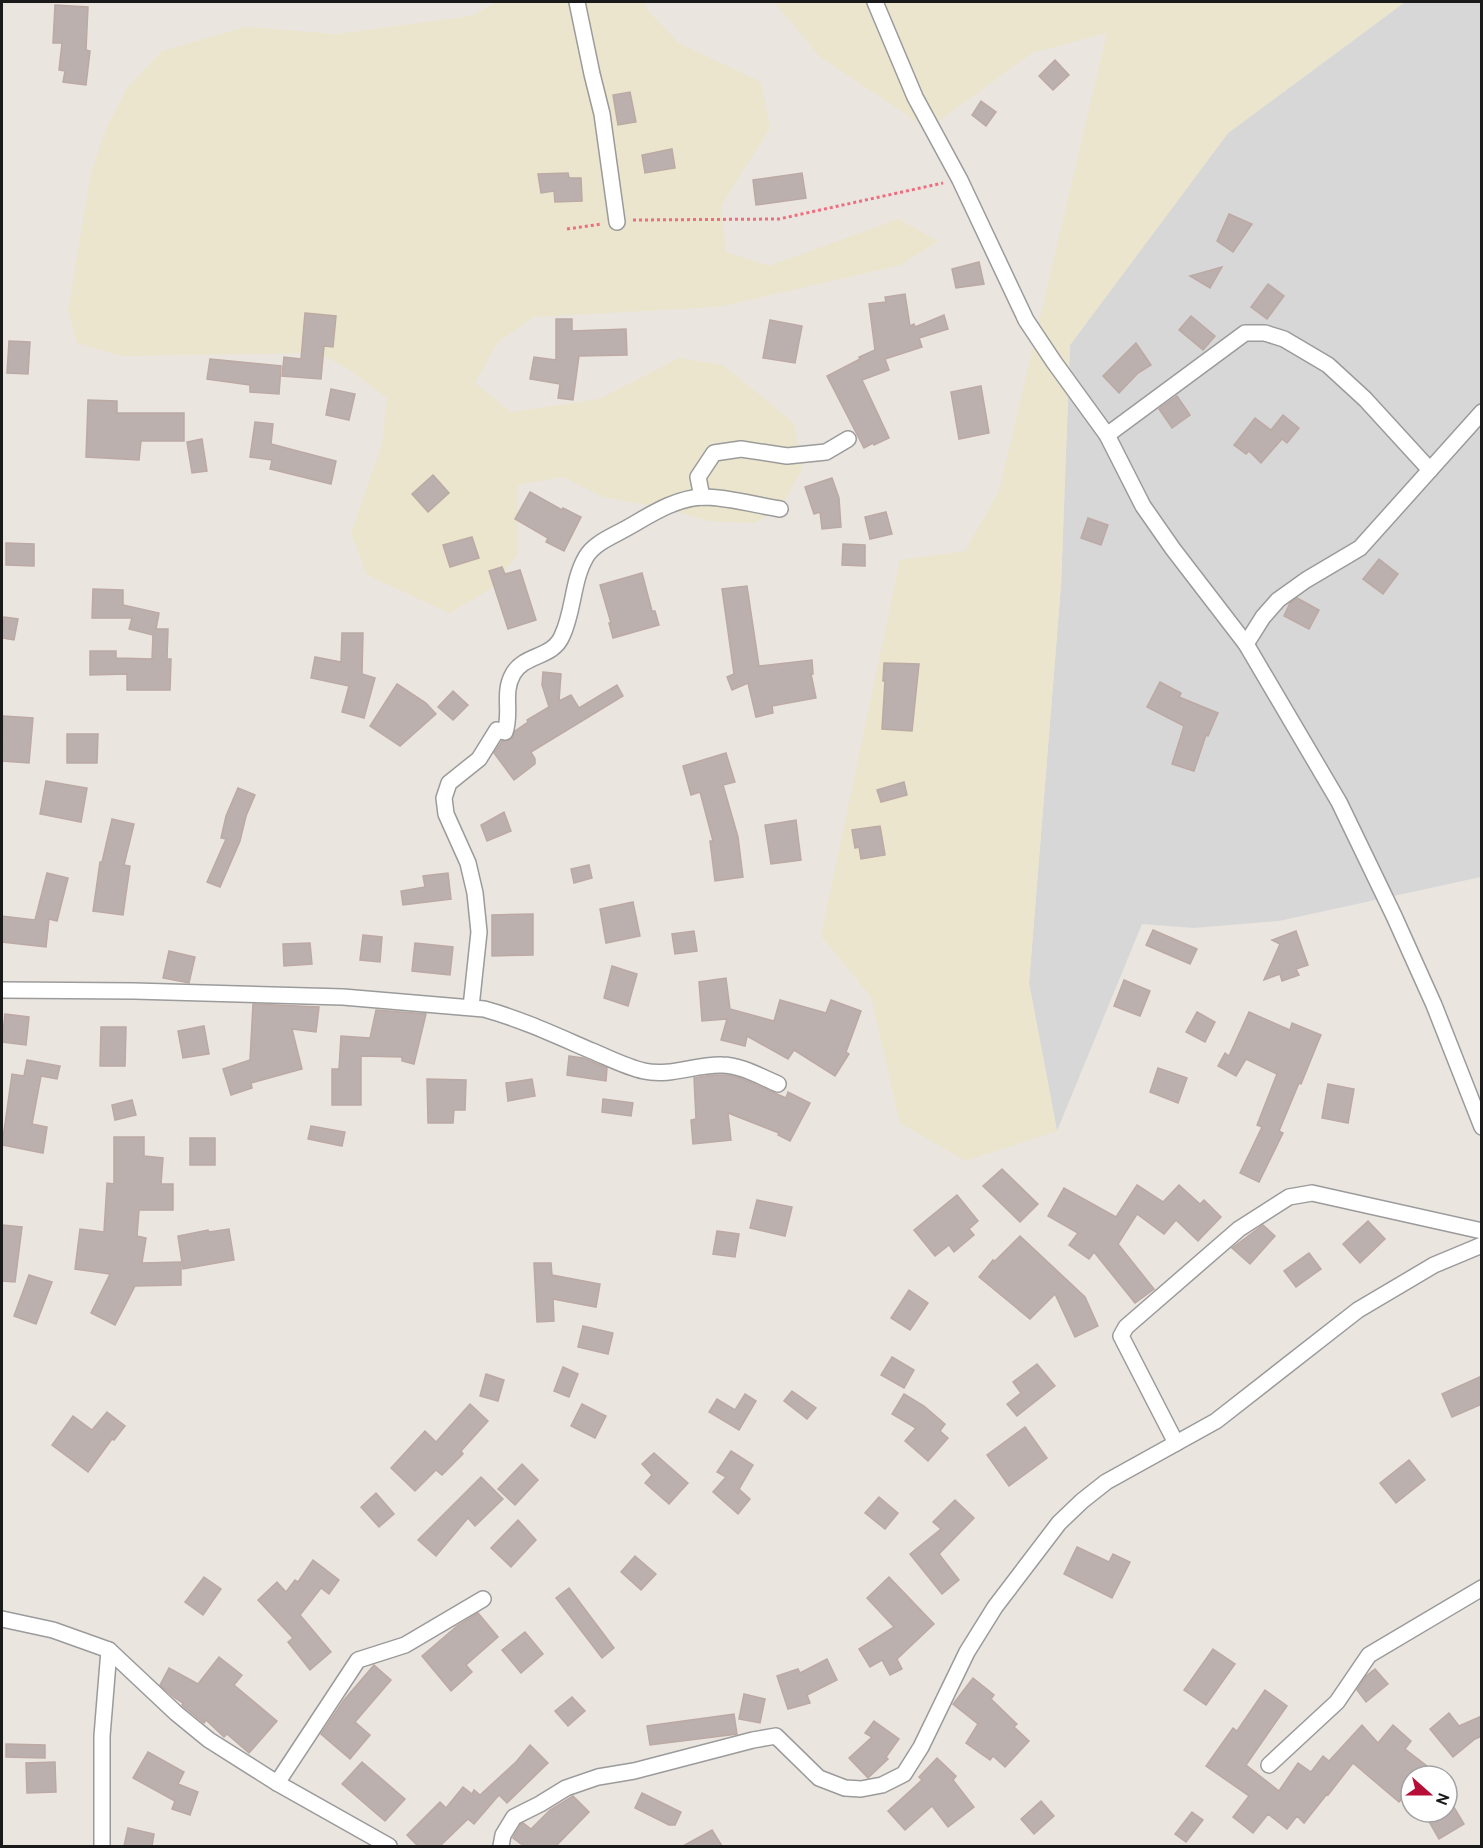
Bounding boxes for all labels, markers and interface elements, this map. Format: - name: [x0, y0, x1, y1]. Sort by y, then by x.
- north arrow: [1399, 1764, 1459, 1824]
- text: N: [1430, 1790, 1453, 1808]

